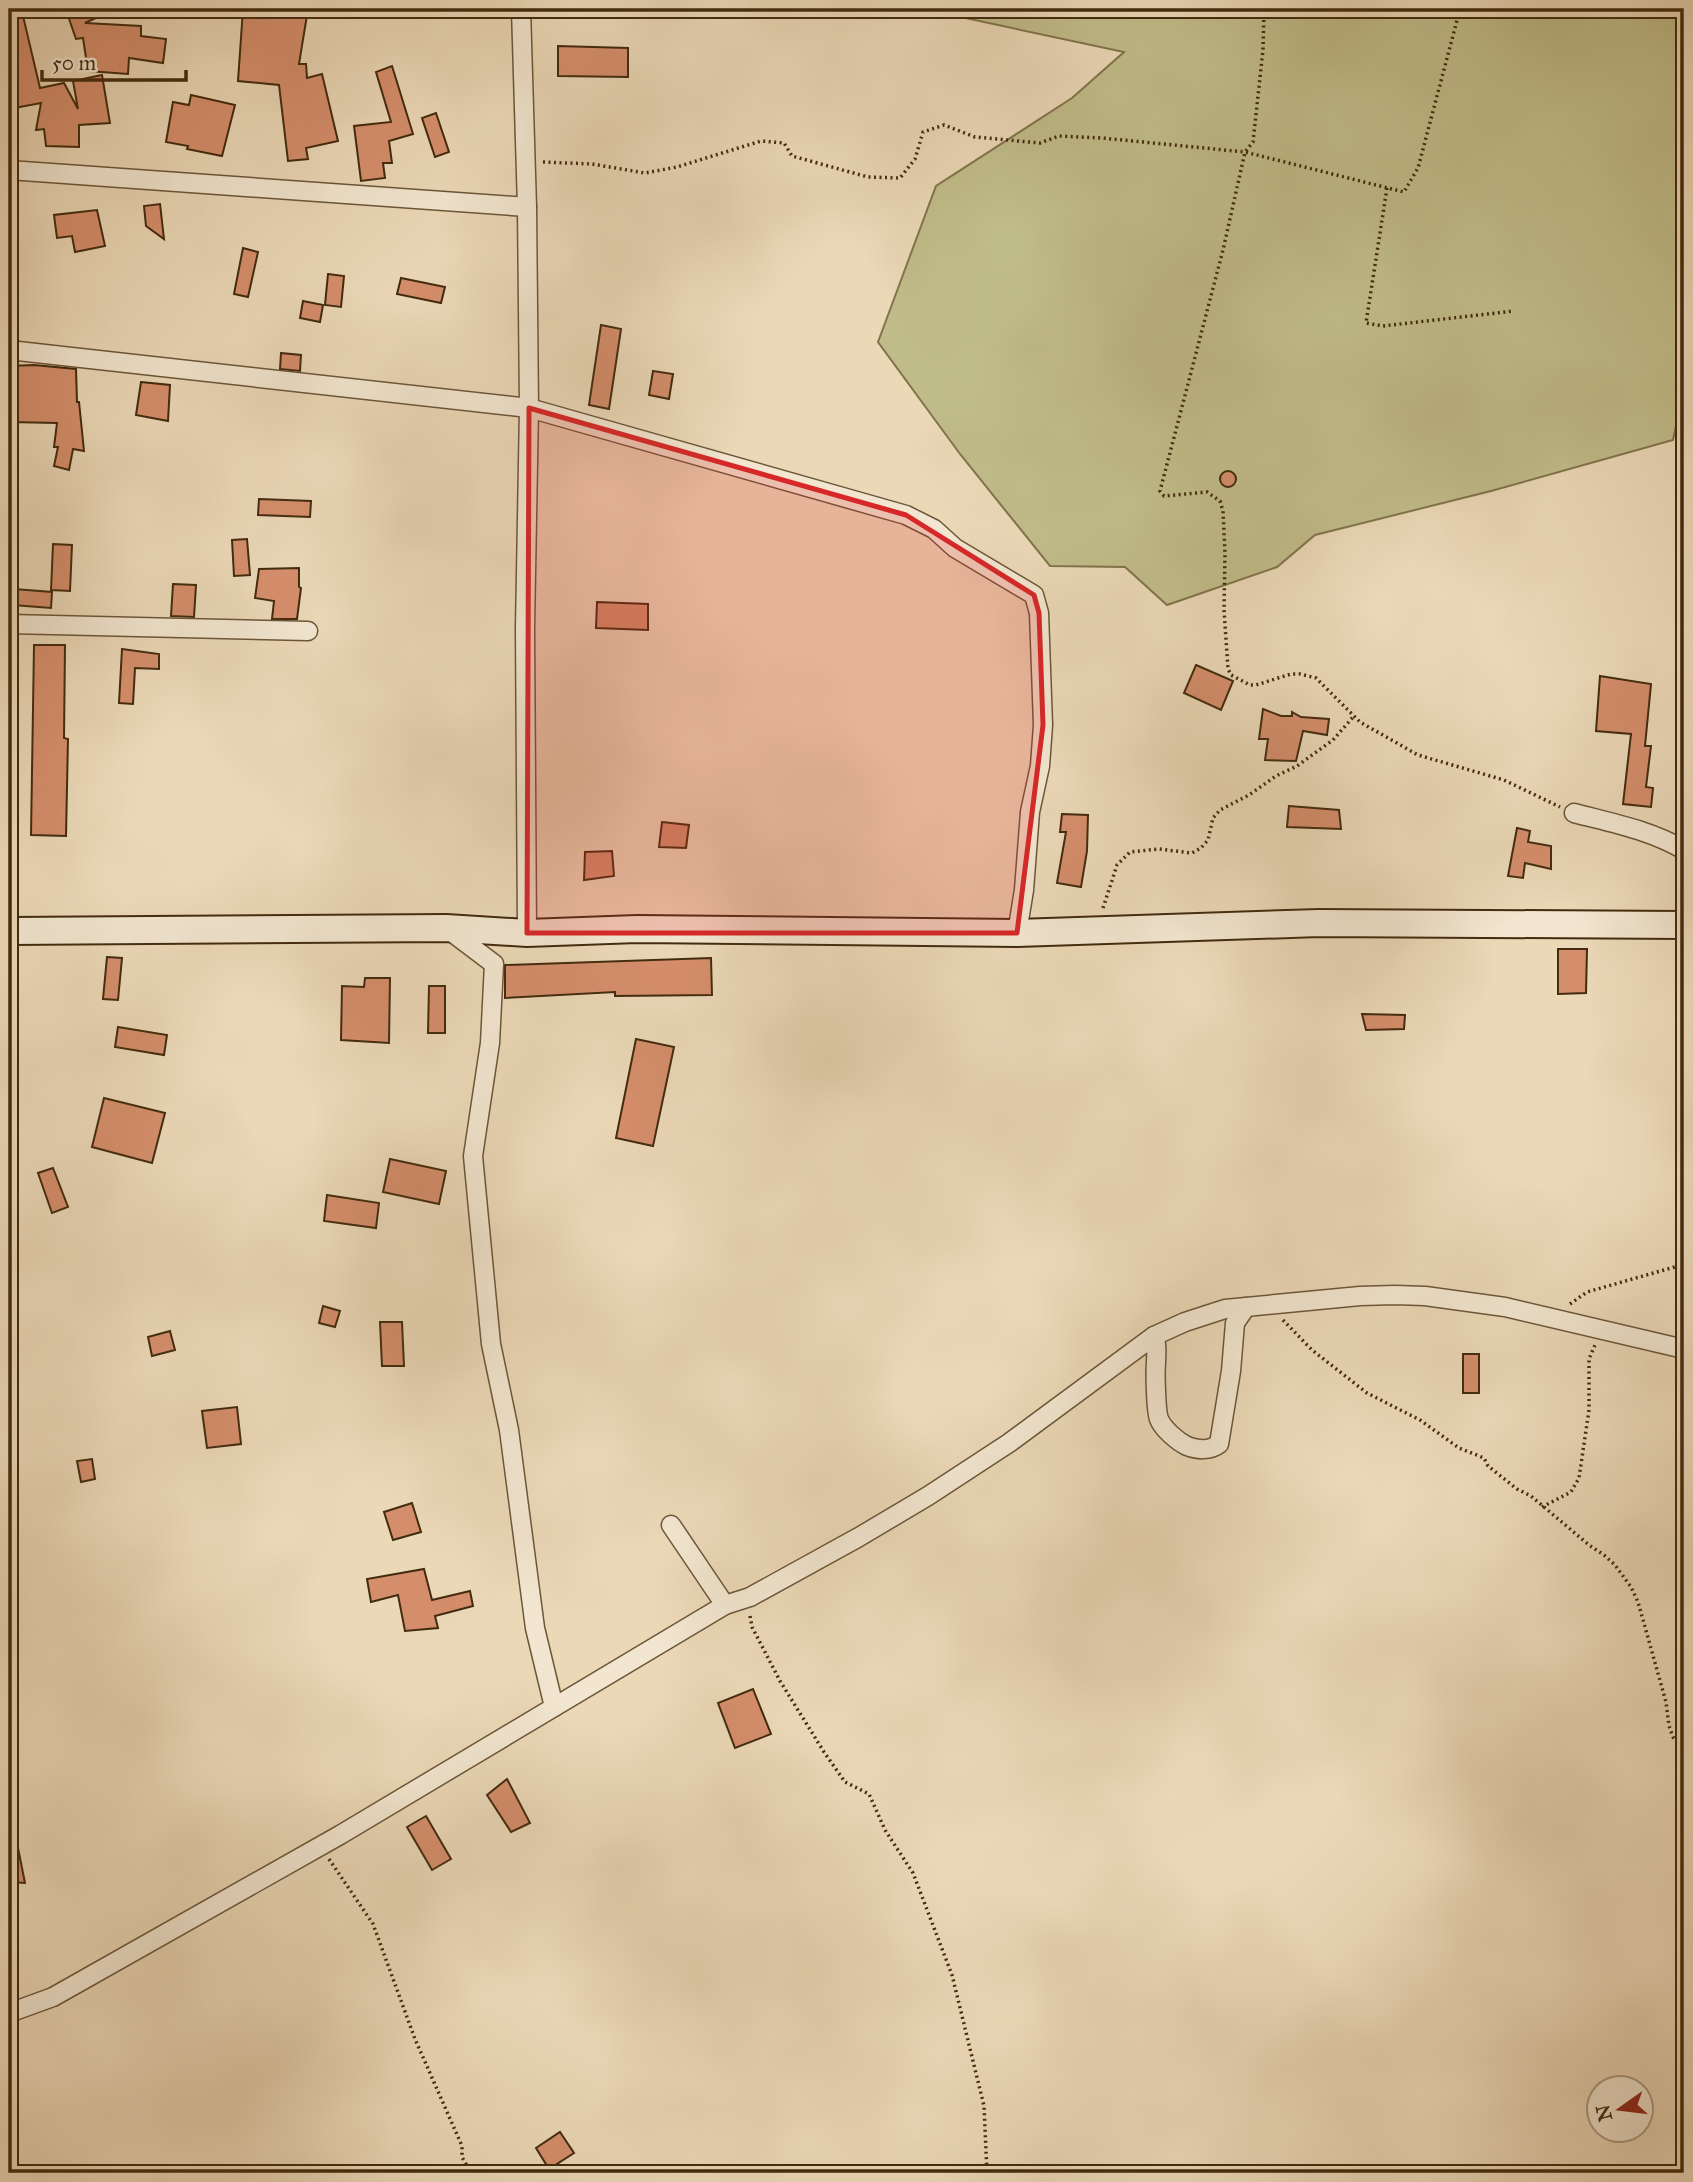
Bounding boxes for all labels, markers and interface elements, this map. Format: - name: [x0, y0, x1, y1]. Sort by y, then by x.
- scale bar: [42, 38, 186, 82]
- text: 50 m: [52, 50, 97, 76]
- north arrow: [1584, 2074, 1654, 2144]
- text: N: [1591, 2102, 1617, 2124]

